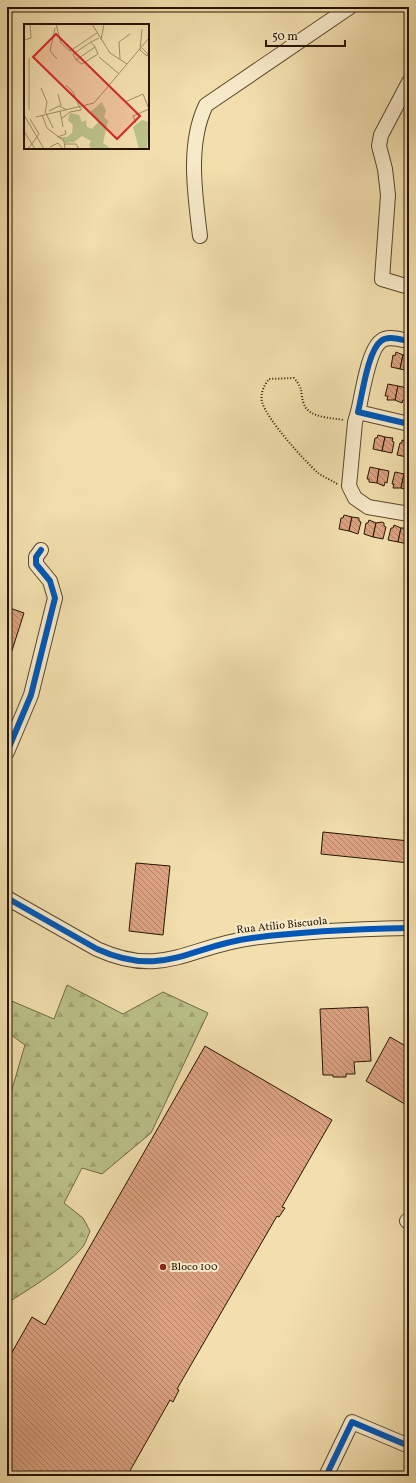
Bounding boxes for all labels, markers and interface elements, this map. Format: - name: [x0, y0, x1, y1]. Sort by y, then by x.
- scale bar: [266, 22, 345, 48]
- inset map: [24, 24, 149, 149]
- text: 50 m: [272, 29, 298, 45]
- street label: Rua Atílio Biscuola: [236, 914, 329, 938]
- place label: Bloco 100: [171, 1260, 218, 1275]
- marker: Bloco 100: [158, 1262, 168, 1272]

